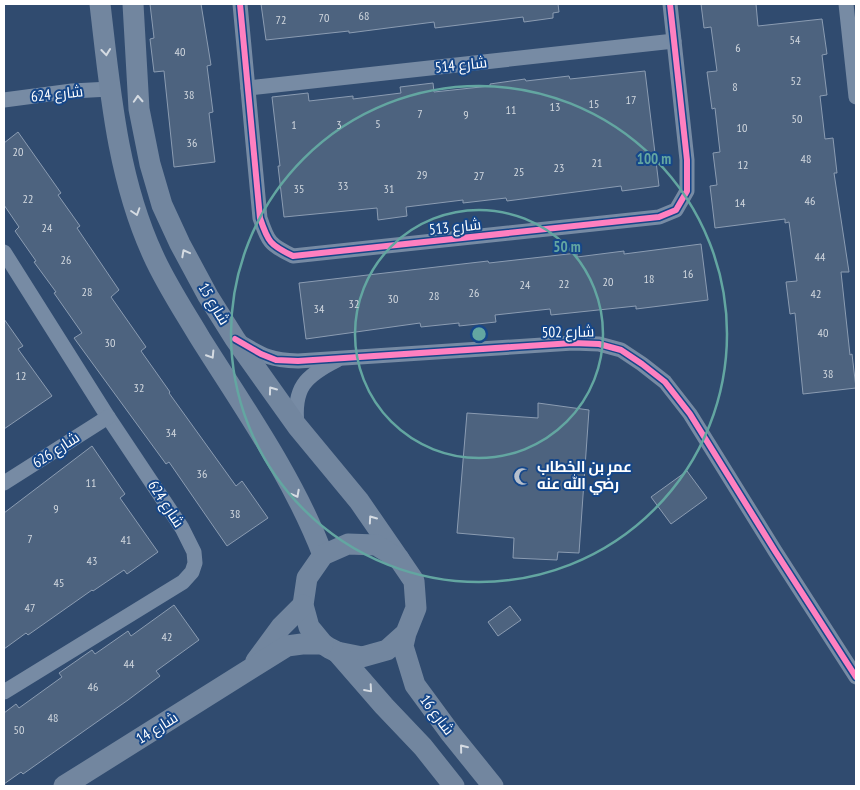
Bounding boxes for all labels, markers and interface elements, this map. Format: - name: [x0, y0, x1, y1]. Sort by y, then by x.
- house number: 68: [359, 8, 369, 23]
- house number: 70: [319, 10, 329, 25]
- house number: 72: [276, 12, 286, 27]
- house number: 54: [790, 32, 801, 47]
- house number: 6: [735, 40, 741, 55]
- house number: 40: [175, 44, 185, 59]
- one-way arrow: [100, 48, 111, 56]
- street label: شارع 514: [434, 52, 488, 79]
- house number: 52: [791, 73, 801, 88]
- house number: 8: [732, 79, 738, 94]
- street label: شارع 624: [30, 81, 84, 108]
- house number: 38: [184, 87, 194, 102]
- house number: 17: [626, 92, 636, 107]
- one-way arrow: [133, 95, 144, 103]
- house number: 15: [589, 96, 599, 111]
- house number: 13: [550, 99, 560, 114]
- house number: 11: [506, 102, 516, 117]
- house number: 7: [417, 106, 423, 121]
- house number: 9: [463, 107, 469, 122]
- house number: 50: [792, 111, 802, 126]
- house number: 5: [375, 116, 381, 131]
- house number: 1: [291, 117, 297, 132]
- house number: 3: [336, 117, 342, 132]
- house number: 10: [737, 120, 747, 135]
- house number: 36: [187, 135, 197, 150]
- house number: 20: [13, 144, 23, 159]
- text: 100 m: [637, 149, 671, 168]
- house number: 48: [801, 151, 811, 166]
- house number: 21: [592, 155, 602, 170]
- house number: 12: [738, 157, 748, 172]
- house number: 23: [554, 160, 564, 175]
- house number: 25: [514, 164, 524, 179]
- house number: 29: [417, 167, 427, 182]
- house number: 27: [474, 168, 484, 183]
- house number: 33: [338, 178, 348, 193]
- house number: 35: [294, 181, 304, 196]
- house number: 31: [384, 181, 394, 196]
- house number: 22: [23, 191, 33, 206]
- house number: 46: [805, 193, 815, 208]
- house number: 14: [735, 195, 746, 210]
- one-way arrow: [130, 207, 140, 215]
- street label: شارع 513: [428, 214, 482, 241]
- house number: 24: [42, 220, 53, 235]
- text: 50 m: [553, 237, 581, 256]
- house number: 44: [815, 249, 826, 264]
- one-way arrow: [181, 250, 191, 259]
- house number: 26: [61, 252, 71, 267]
- house number: 16: [683, 266, 693, 281]
- house number: 18: [644, 271, 654, 286]
- house number: 20: [603, 274, 613, 289]
- house number: 22: [559, 276, 569, 291]
- house number: 24: [520, 277, 531, 292]
- street label: شارع 15: [193, 279, 234, 329]
- house number: 28: [82, 284, 92, 299]
- house number: 26: [469, 285, 479, 300]
- house number: 42: [811, 286, 821, 301]
- house number: 28: [429, 288, 439, 303]
- house number: 30: [388, 291, 398, 306]
- house number: 32: [349, 296, 359, 311]
- house number: 34: [314, 301, 325, 316]
- street label: شارع 502: [542, 322, 594, 343]
- centre of rings: [470, 325, 488, 343]
- house number: 40: [818, 325, 828, 340]
- house number: 30: [105, 335, 115, 350]
- one-way arrow: [205, 350, 215, 359]
- house number: 38: [823, 366, 833, 381]
- house number: 12: [16, 368, 26, 383]
- house number: 32: [134, 380, 144, 395]
- one-way arrow: [269, 386, 278, 396]
- house number: 34: [166, 425, 177, 440]
- street label: شارع 626: [29, 427, 84, 474]
- place label: عمر بن الخطاب رضي الله عنه: [537, 457, 632, 495]
- house number: 36: [197, 466, 207, 481]
- mosque icon: عمر بن الخطاب رضي الله عنه: [513, 466, 533, 486]
- house number: 11: [86, 475, 96, 490]
- street label: شارع 624: [142, 477, 189, 532]
- one-way arrow: [289, 489, 299, 498]
- house number: 9: [53, 501, 59, 516]
- house number: 38: [230, 506, 240, 521]
- one-way arrow: [369, 515, 378, 524]
- house number: 7: [27, 531, 33, 546]
- house number: 41: [121, 532, 131, 547]
- house number: 43: [87, 553, 97, 568]
- house number: 45: [54, 575, 64, 590]
- house number: 47: [25, 600, 35, 615]
- house number: 42: [162, 629, 172, 644]
- house number: 44: [124, 656, 135, 671]
- house number: 46: [88, 679, 98, 694]
- one-way arrow: [363, 683, 372, 692]
- street label: شارع 16: [414, 691, 459, 740]
- street label: شارع 14: [132, 707, 182, 749]
- house number: 48: [48, 710, 58, 725]
- house number: 50: [14, 722, 24, 737]
- one-way arrow: [460, 745, 468, 754]

